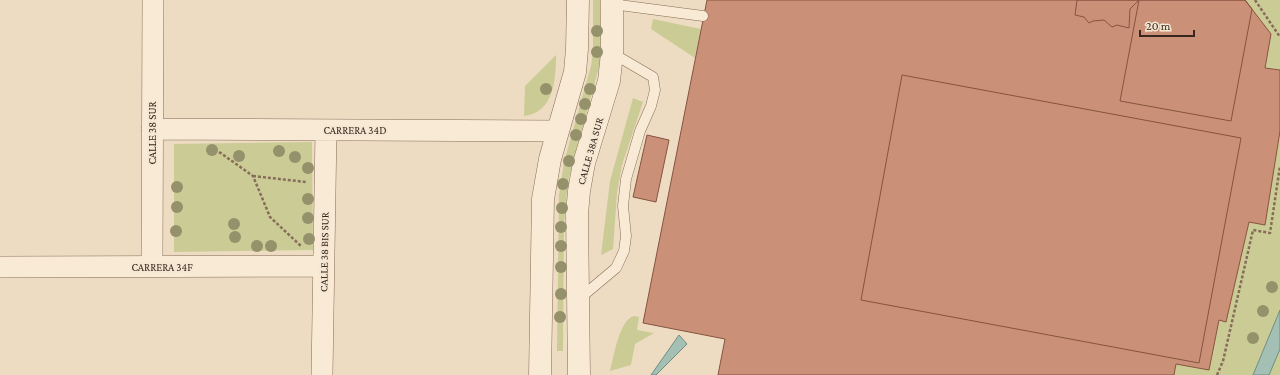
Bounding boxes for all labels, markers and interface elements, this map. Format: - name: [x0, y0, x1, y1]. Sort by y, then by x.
- scale bar: [1140, 12, 1194, 38]
- text: 20 m: [1146, 19, 1171, 33]
- street label: CALLE 38 SUR: [146, 100, 158, 165]
- street label: CALLE 38A SUR: [575, 115, 606, 186]
- street label: CARRERA 34D: [323, 124, 387, 136]
- street label: CALLE 38 BIS SUR: [317, 211, 331, 292]
- street label: CARRERA 34F: [131, 261, 193, 273]

